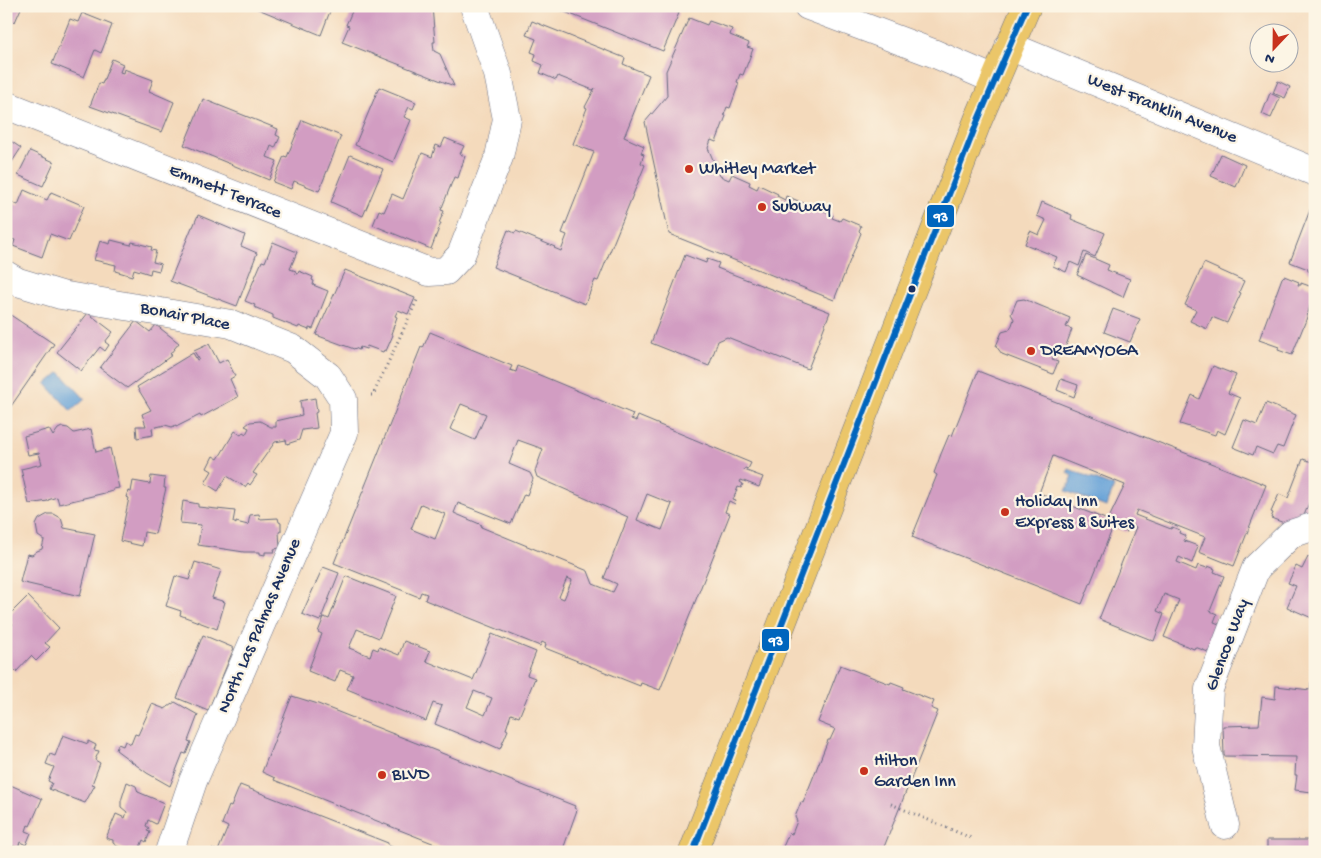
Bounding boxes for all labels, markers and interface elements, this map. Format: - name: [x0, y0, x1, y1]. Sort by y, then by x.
- north arrow: [1248, 22, 1298, 72]
- text: N: [1263, 48, 1277, 67]
- street label: West Franklin Avenue: [1084, 69, 1241, 149]
- place label: Whitley Market: [699, 159, 817, 180]
- street label: Emmett Terrace: [166, 160, 285, 224]
- marker: Whitley Market: [683, 163, 695, 175]
- place label: Subway: [772, 197, 831, 218]
- marker: Subway: [756, 201, 768, 213]
- line badge: 93: [926, 204, 955, 228]
- text: 93: [933, 210, 948, 227]
- unlabelled marker: [907, 284, 917, 294]
- street label: Bonair Place: [137, 298, 232, 336]
- place label: DREAMYOGA: [1040, 341, 1139, 362]
- marker: DREAMYOGA: [1025, 345, 1037, 357]
- place label: Holiday Inn Express & Suites: [1015, 492, 1136, 534]
- marker: Holiday Inn Express & Suites: [999, 506, 1011, 518]
- street label: North Las Palmas Avenue: [214, 535, 307, 717]
- street label: Glencoe Way: [1202, 596, 1254, 694]
- line badge: 93: [761, 628, 790, 652]
- text: 93: [768, 634, 783, 651]
- place label: Hilton Garden Inn: [874, 751, 956, 793]
- place label: BLVD: [391, 765, 430, 786]
- marker: Hilton Garden Inn: [858, 765, 870, 777]
- marker: BLVD: [376, 769, 388, 781]

